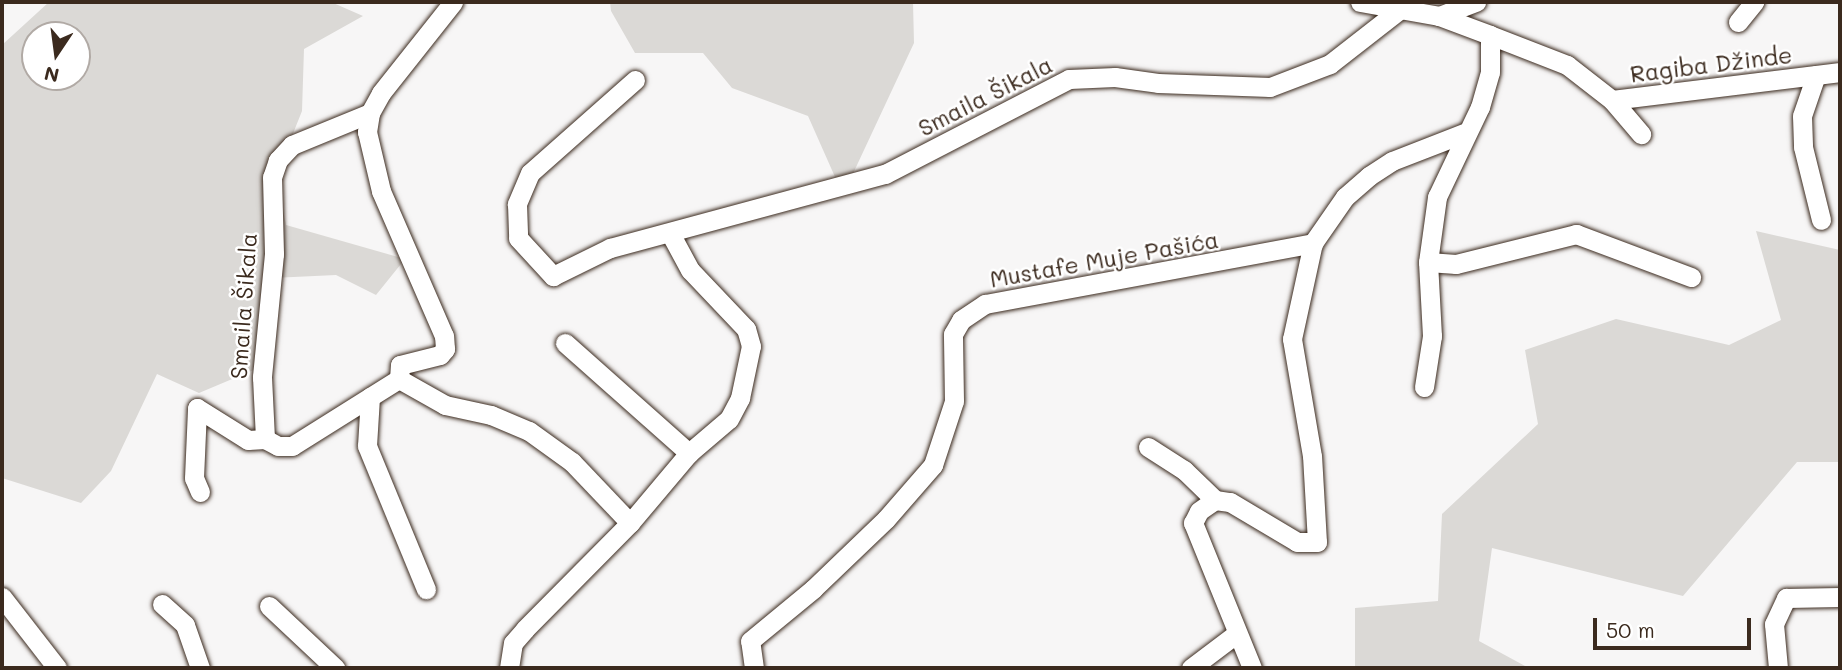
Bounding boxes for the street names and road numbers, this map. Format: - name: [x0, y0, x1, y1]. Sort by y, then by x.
- street label: Ragiba Džinde: [1628, 40, 1794, 88]
- street label: Smaila Šikala: [913, 50, 1057, 142]
- street label: Mustafe Muje Pašića: [987, 225, 1221, 293]
- street label: Smaila Šikala: [224, 232, 262, 380]

